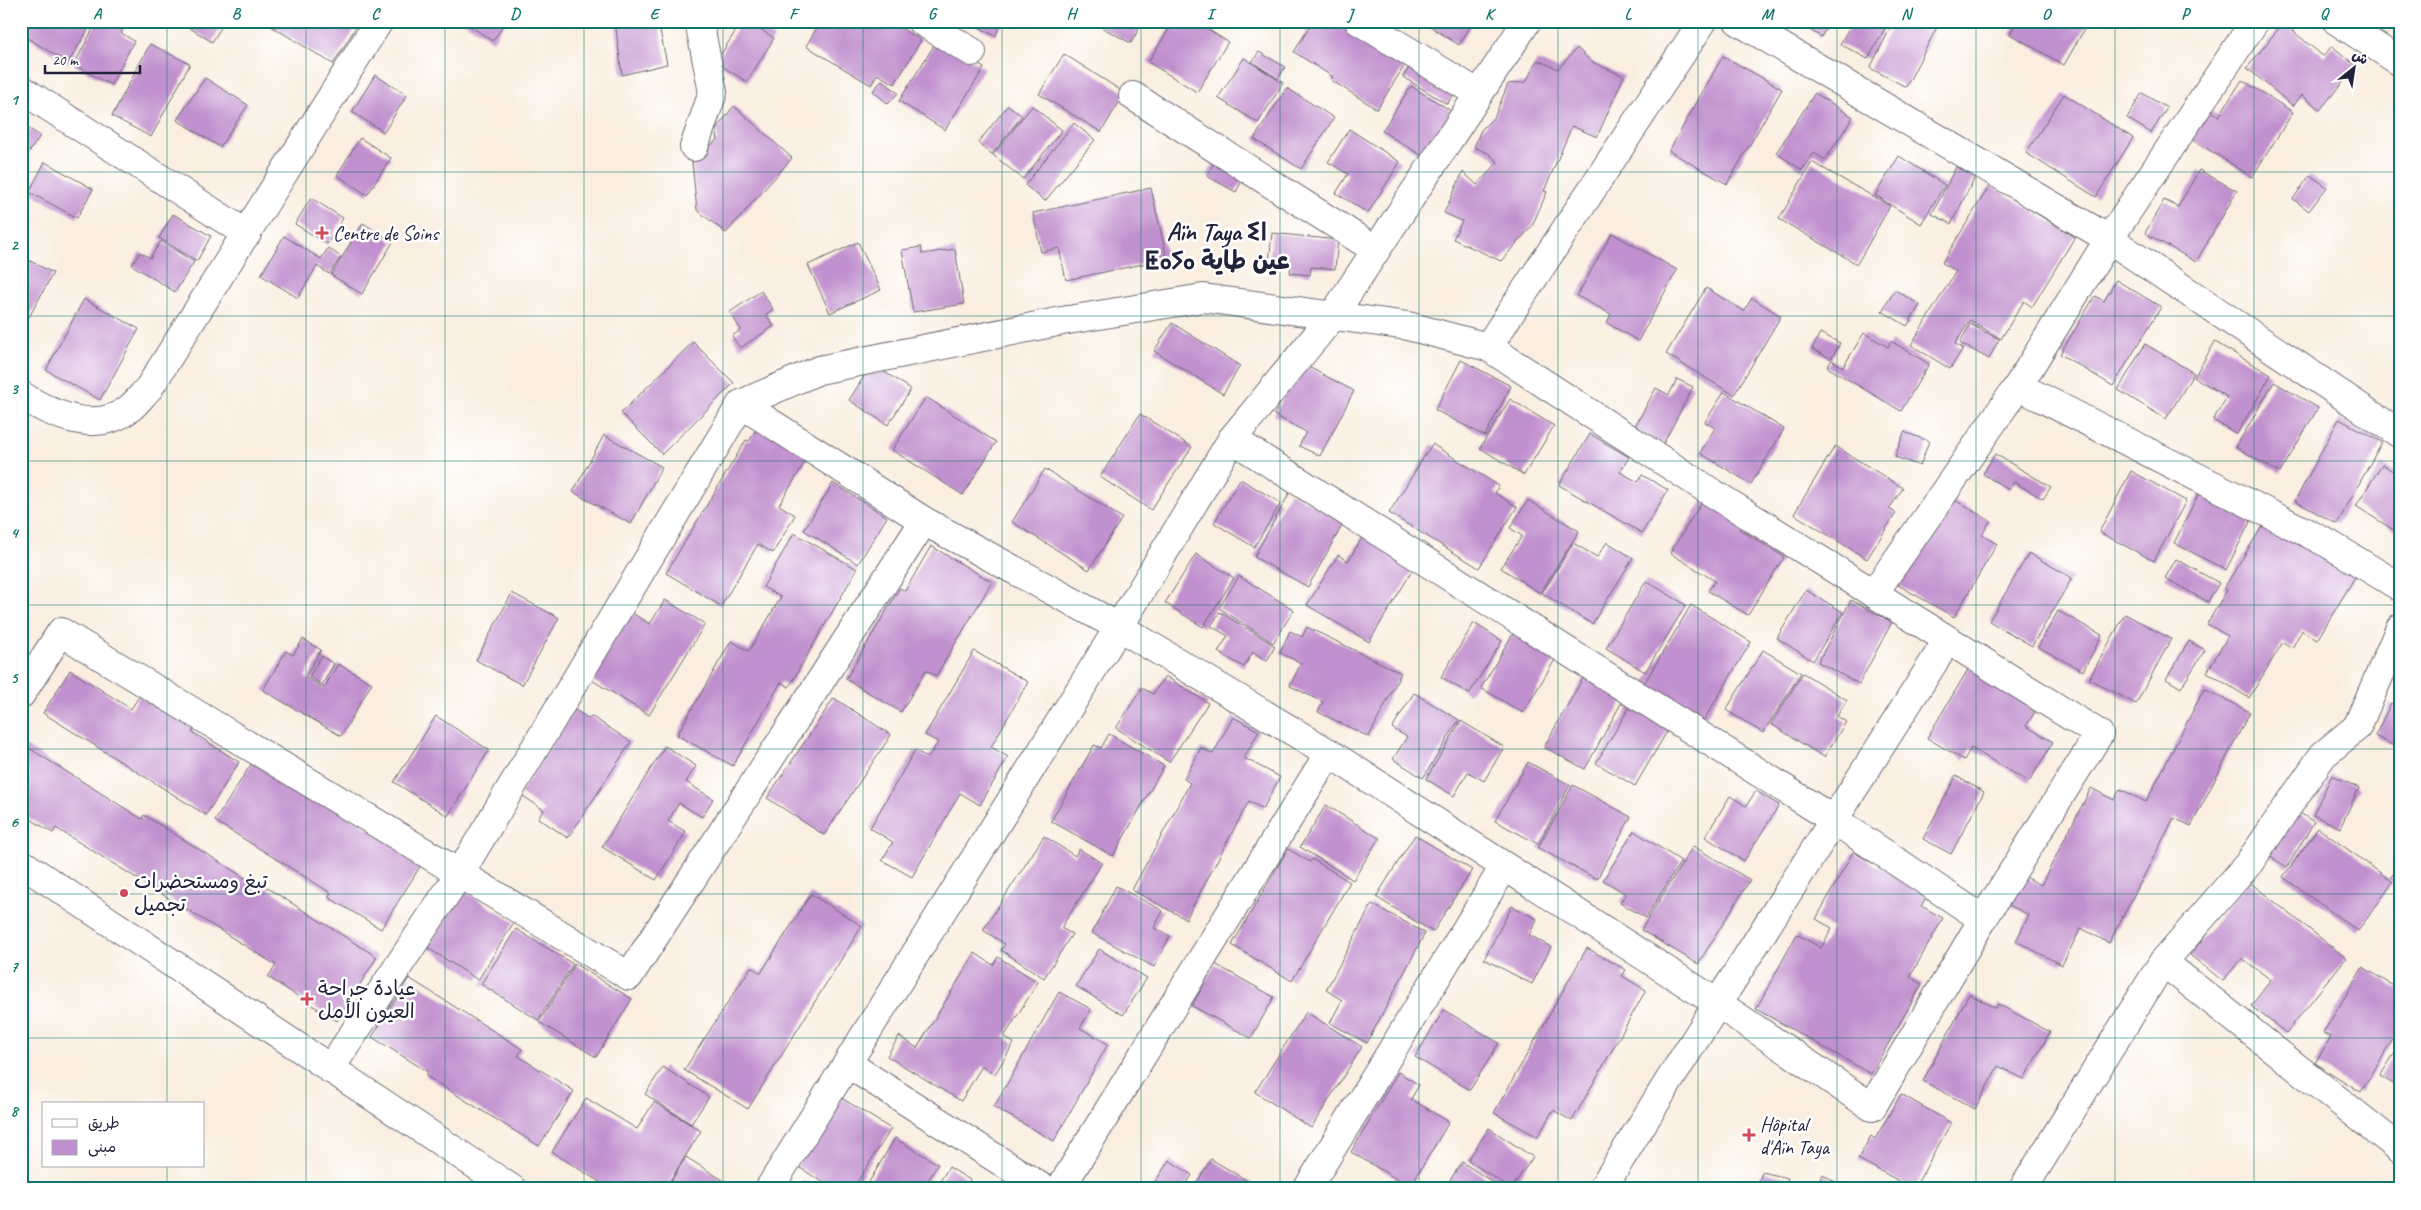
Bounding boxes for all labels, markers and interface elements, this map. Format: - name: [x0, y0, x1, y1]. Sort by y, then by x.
- text: A: [93, 4, 103, 24]
- text: B: [232, 4, 242, 24]
- text: C: [371, 4, 381, 24]
- text: D: [510, 4, 521, 24]
- text: E: [650, 4, 661, 24]
- text: F: [789, 4, 800, 24]
- text: G: [928, 4, 938, 24]
- text: H: [1066, 4, 1078, 24]
- text: I: [1207, 4, 1217, 24]
- text: J: [1346, 4, 1355, 24]
- text: K: [1485, 4, 1497, 24]
- text: L: [1625, 4, 1633, 24]
- text: M: [1761, 4, 1775, 24]
- text: N: [1901, 4, 1914, 24]
- text: O: [2042, 4, 2052, 24]
- text: P: [2181, 4, 2191, 24]
- text: Q: [2320, 4, 2330, 24]
- scale bar: [45, 42, 140, 74]
- north arrow: [2328, 42, 2378, 92]
- text: ش: [2349, 46, 2371, 68]
- text: 20 m: [52, 51, 79, 70]
- text: 1: [10, 90, 19, 110]
- district label: Aïn Taya ⵉⵏ ⵟⴰⵢⴰ عين طاية: [1144, 216, 1290, 277]
- place label: Centre de Soins: [333, 221, 441, 246]
- marker: Centre de Soins: [315, 226, 329, 240]
- text: 2: [10, 235, 19, 255]
- text: 3: [10, 379, 19, 399]
- text: 4: [10, 523, 19, 543]
- text: 5: [11, 668, 20, 688]
- text: 6: [10, 812, 19, 832]
- place label: تبغ ومستحضرات تجميل: [134, 869, 268, 917]
- marker: تبغ ومستحضرات تجميل: [118, 887, 130, 899]
- text: 7: [10, 957, 19, 977]
- place label: عيادة جراحة العيون الأمل: [318, 976, 416, 1024]
- marker: عيادة جراحة العيون الأمل: [300, 992, 314, 1006]
- text: 8: [10, 1101, 19, 1121]
- legend: [42, 1102, 205, 1168]
- place label: Hôpital d'Aïn Taya: [1760, 1112, 1831, 1160]
- text: طريق: [88, 1114, 120, 1133]
- marker: Hôpital d'Aïn Taya: [1742, 1128, 1756, 1142]
- text: مبنى: [88, 1138, 116, 1157]

